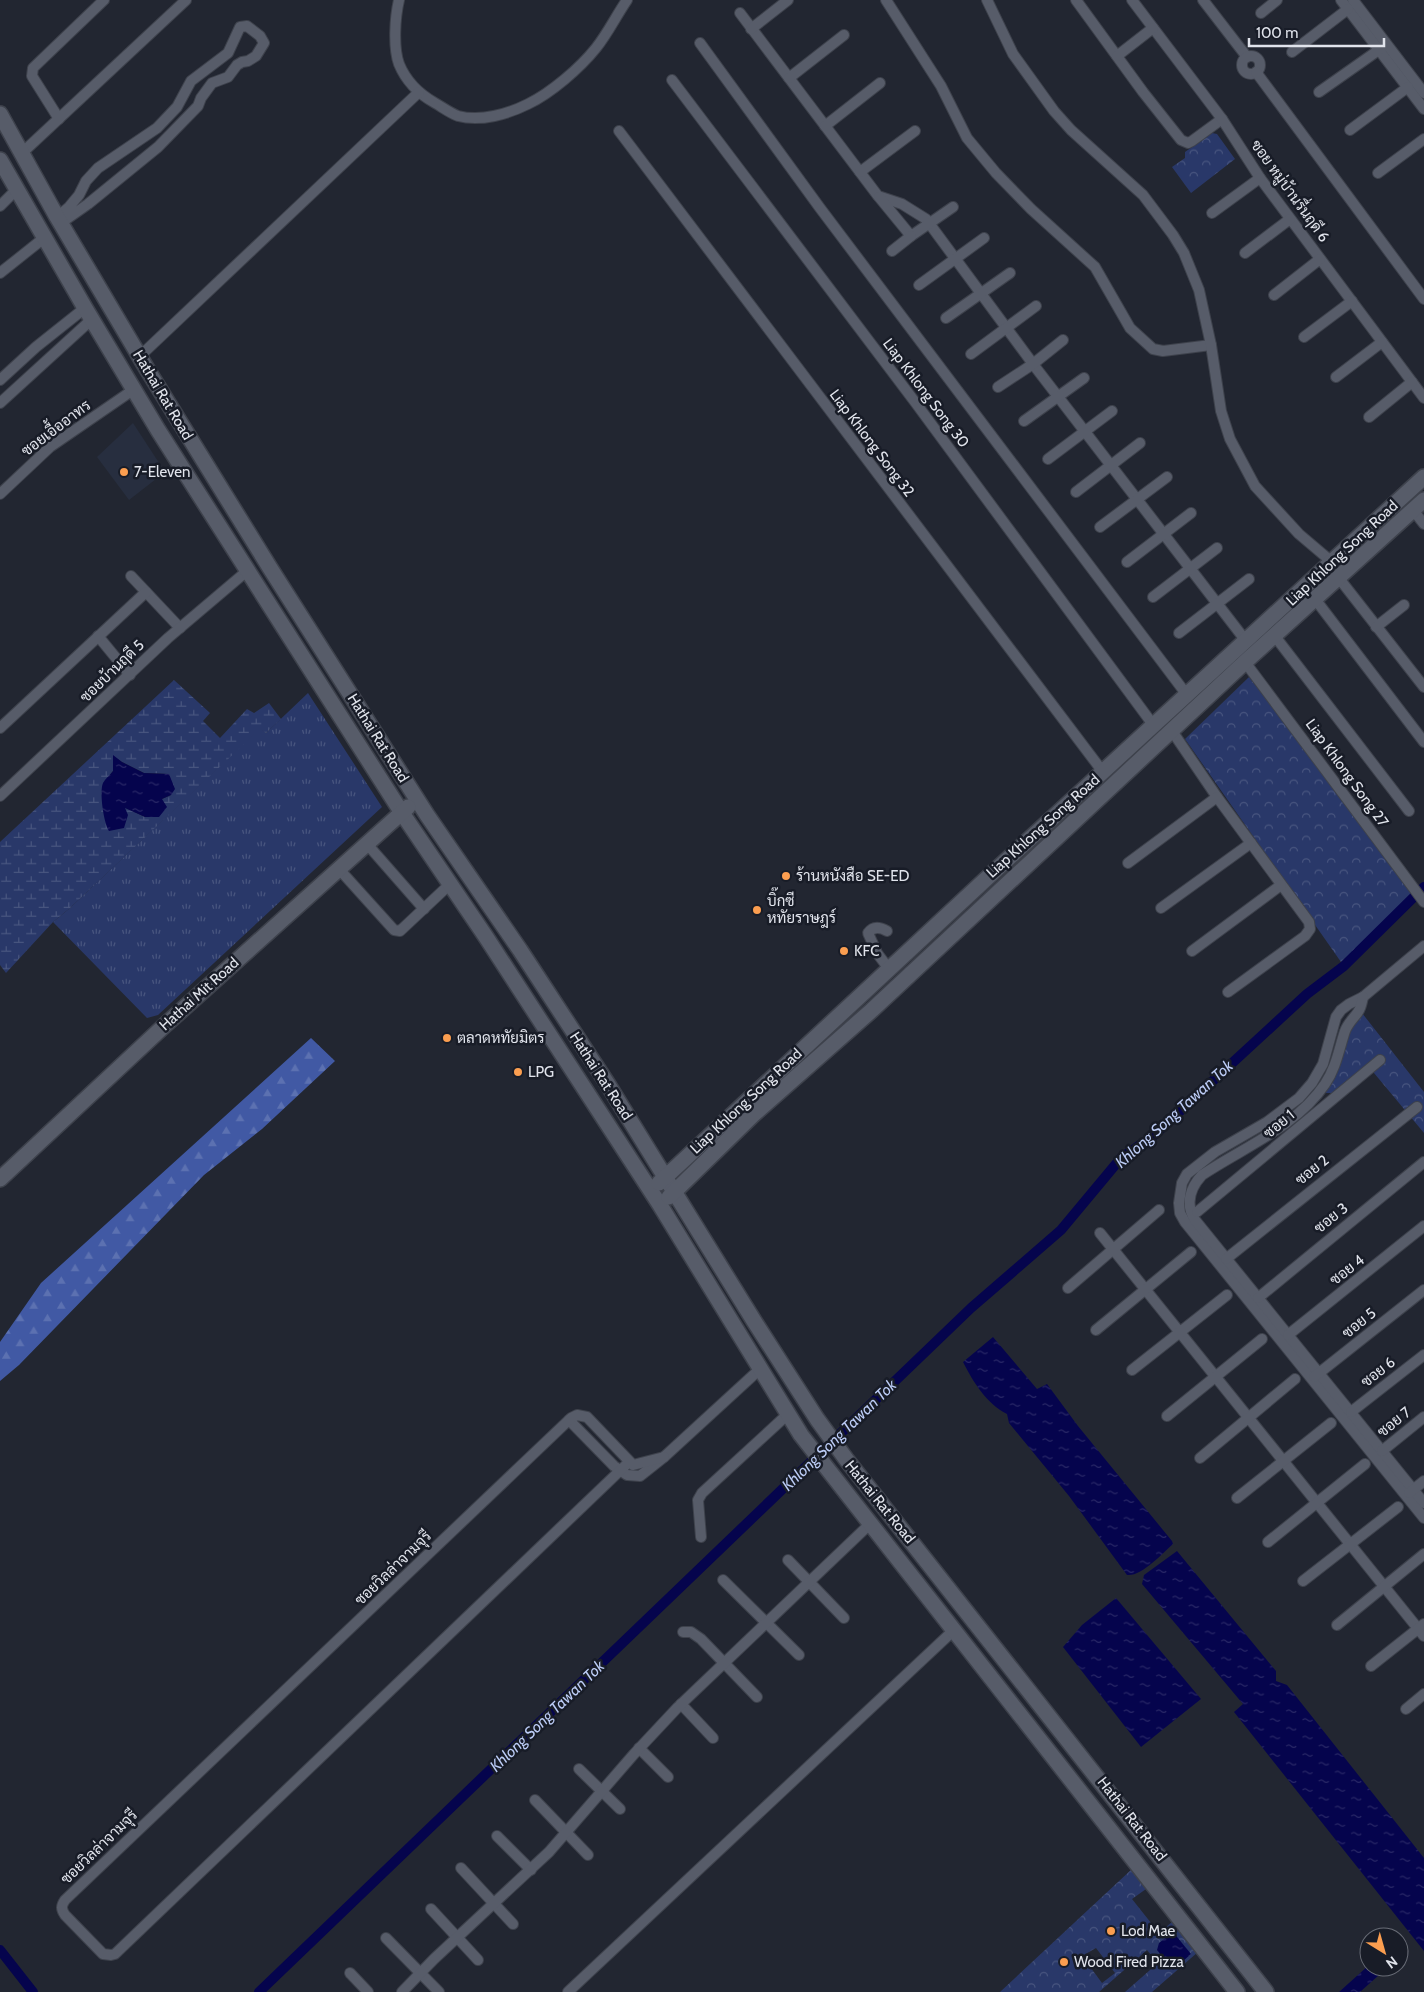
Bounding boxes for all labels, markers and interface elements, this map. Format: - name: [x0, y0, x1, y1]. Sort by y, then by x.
- scale bar: [1249, 15, 1384, 47]
- text: 100 m: [1256, 24, 1298, 42]
- street label: ซอย หมู่บ้านรื่นฤดี 6: [1246, 133, 1338, 246]
- street label: Liap Khlong Song 30: [879, 335, 973, 451]
- street label: Hathai Rat Road: [129, 347, 197, 443]
- street label: Liap Khlong Song 32: [826, 386, 918, 500]
- street label: ซอยเอื้ออาทร: [14, 391, 94, 460]
- place label: 7-Eleven: [134, 463, 190, 481]
- marker: 7-Eleven: [118, 466, 130, 478]
- street label: Liap Khlong Song Road: [1282, 497, 1402, 609]
- street label: ซอยบ้านฤดี 5: [75, 635, 148, 706]
- street label: Hathai Rat Road: [343, 690, 413, 786]
- street label: Liap Khlong Song 27: [1302, 716, 1392, 831]
- street label: Liap Khlong Song Road: [983, 770, 1103, 882]
- place label: ร้านหนังสือ SE-ED: [796, 866, 909, 885]
- marker: ร้านหนังสือ SE-ED: [780, 870, 792, 882]
- place label: บิ๊กซี หทัยราษฎร์: [767, 887, 836, 928]
- marker: บิ๊กซี หทัยราษฎร์: [751, 904, 763, 916]
- place label: KFC: [854, 942, 879, 960]
- marker: KFC: [838, 945, 850, 957]
- street label: Hathai Mit Road: [156, 954, 242, 1034]
- place label: ตลาดหทัยมิตร: [457, 1029, 545, 1047]
- street label: Hathai Rat Road: [566, 1029, 636, 1123]
- marker: ตลาดหทัยมิตร: [441, 1032, 453, 1044]
- street label: Liap Khlong Song Road: [686, 1045, 806, 1157]
- water label: Khlong Song Tawan Tok: [1111, 1055, 1238, 1172]
- place label: LPG: [528, 1063, 554, 1081]
- marker: LPG: [512, 1066, 524, 1078]
- street label: ซอย 1: [1260, 1106, 1298, 1142]
- street label: ซอย 2: [1292, 1151, 1332, 1189]
- street label: ซอย 3: [1311, 1199, 1351, 1237]
- street label: ซอย 4: [1326, 1251, 1368, 1289]
- street label: ซอย 5: [1339, 1304, 1379, 1342]
- street label: ซอย 6: [1357, 1353, 1399, 1391]
- water label: Khlong Song Tawan Tok: [778, 1375, 901, 1495]
- street label: ซอย 7: [1374, 1403, 1415, 1441]
- street label: Hathai Rat Road: [841, 1457, 919, 1547]
- street label: ซอยวิลล่าจามจุรี: [350, 1526, 436, 1610]
- water label: Khlong Song Tawan Tok: [486, 1656, 609, 1776]
- street label: Hathai Rat Road: [1094, 1773, 1170, 1865]
- street label: ซอยวิลล่าจามจุรี: [56, 1805, 142, 1889]
- place label: Lod Mae: [1121, 1922, 1176, 1940]
- marker: Lod Mae: [1105, 1925, 1117, 1937]
- north arrow: [1359, 1927, 1409, 1977]
- text: N: [1382, 1952, 1401, 1973]
- place label: Wood Fired Pizza: [1074, 1953, 1184, 1971]
- marker: Wood Fired Pizza: [1058, 1956, 1070, 1968]

